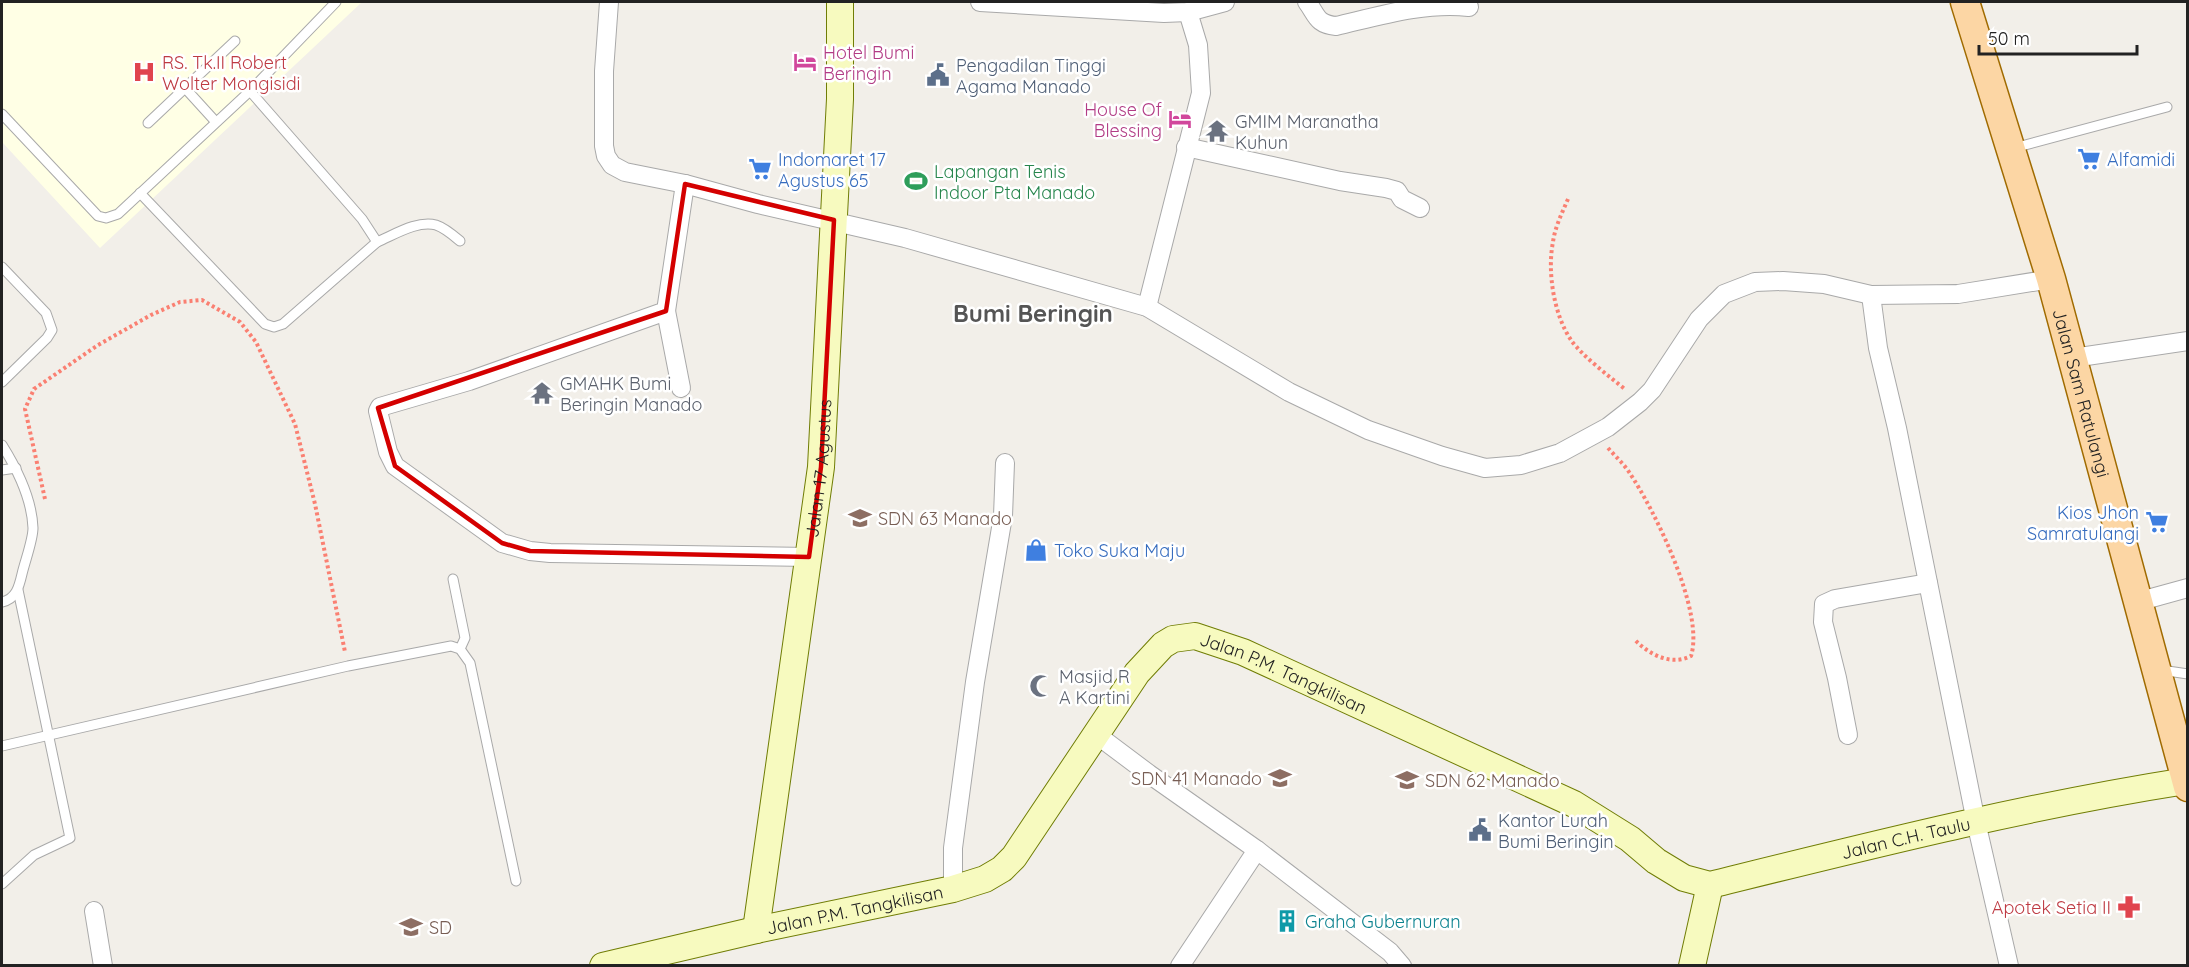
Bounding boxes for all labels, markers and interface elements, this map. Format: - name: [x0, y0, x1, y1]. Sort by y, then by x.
- scale bar: [1979, 18, 2136, 56]
- text: 50 m: [1988, 27, 2030, 50]
- place label: Hotel Bumi Beringin: [823, 41, 914, 85]
- hotel icon: Hotel Bumi Beringin: [792, 49, 818, 75]
- place label: RS. Tk.II Robert Wolter Mongisidi: [162, 51, 300, 95]
- place label: Pengadilan Tinggi Agama Manado: [956, 54, 1106, 98]
- hospital icon: RS. Tk.II Robert Wolter Mongisidi: [131, 59, 157, 85]
- public building icon: Pengadilan Tinggi Agama Manado: [925, 62, 951, 88]
- place label: House Of Blessing: [1084, 98, 1163, 142]
- hotel icon: House Of Blessing: [1167, 106, 1193, 132]
- place label: GMIM Maranatha Kuhun: [1235, 110, 1379, 154]
- temple icon: GMIM Maranatha Kuhun: [1204, 118, 1230, 144]
- supermarket icon: Alfamidi: [2076, 146, 2102, 172]
- place label: Indomaret 17 Agustus 65: [778, 148, 886, 192]
- place label: Alfamidi: [2107, 148, 2175, 171]
- supermarket icon: Indomaret 17 Agustus 65: [747, 156, 773, 182]
- place label: Lapangan Tenis Indoor Pta Manado: [934, 160, 1095, 204]
- sports icon: Lapangan Tenis Indoor Pta Manado: [903, 168, 929, 194]
- district label: Bumi Beringin: [953, 298, 1113, 328]
- street label: Jalan Sam Ratulangi: [2048, 306, 2115, 480]
- place label: GMAHK Bumi Beringin Manado: [560, 372, 702, 416]
- temple icon: GMAHK Bumi Beringin Manado: [529, 380, 555, 406]
- street label: Jalan 17 Agustus: [800, 399, 836, 539]
- place label: Kios Jhon Samratulangi: [2027, 501, 2139, 545]
- school or university icon: SDN 63 Manado: [847, 505, 873, 531]
- place label: SDN 63 Manado: [878, 507, 1012, 530]
- supermarket icon: Kios Jhon Samratulangi: [2144, 509, 2170, 535]
- shop icon: Toko Suka Maju: [1023, 537, 1049, 563]
- place label: Toko Suka Maju: [1054, 539, 1185, 562]
- street label: Jalan P.M. Tangkilisan: [1197, 627, 1371, 719]
- place label: Masjid R A Kartini: [1059, 665, 1130, 709]
- mosque icon: Masjid R A Kartini: [1028, 673, 1054, 699]
- school or university icon: SDN 41 Manado: [1267, 765, 1293, 791]
- place label: SDN 41 Manado: [1131, 767, 1262, 790]
- school or university icon: SDN 62 Manado: [1394, 767, 1420, 793]
- place label: SDN 62 Manado: [1425, 769, 1560, 792]
- place label: Kantor Lurah Bumi Beringin: [1498, 809, 1614, 853]
- street label: Jalan C.H. Taulu: [1839, 811, 1973, 864]
- public building icon: Kantor Lurah Bumi Beringin: [1467, 817, 1493, 843]
- street label: Jalan P.M. Tangkilisan: [764, 880, 945, 939]
- pharmacy icon: Apotek Setia II: [2116, 894, 2142, 920]
- place label: Apotek Setia II: [1992, 896, 2111, 919]
- building icon: Graha Gubernuran: [1274, 908, 1300, 934]
- place label: Graha Gubernuran: [1305, 910, 1461, 933]
- school or university icon: SD: [398, 914, 424, 940]
- place label: SD: [429, 916, 452, 939]

